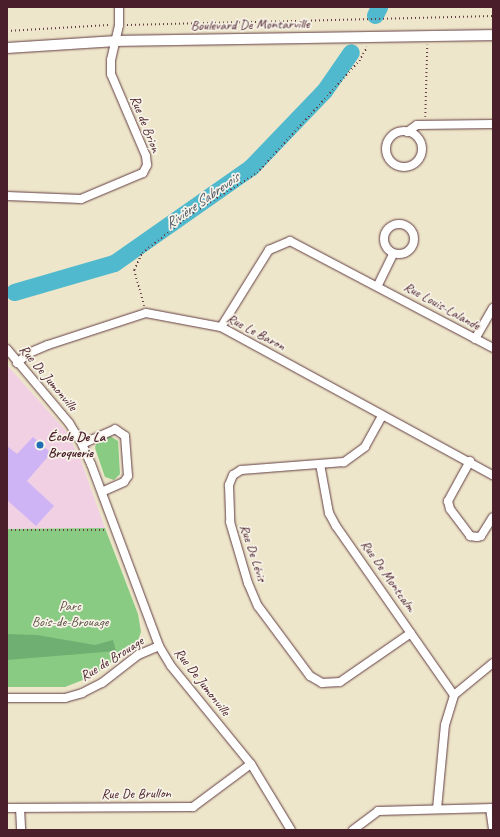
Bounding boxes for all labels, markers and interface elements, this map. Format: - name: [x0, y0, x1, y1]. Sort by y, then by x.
- street label: Boulevard De Montarville: [191, 16, 309, 34]
- street label: Rue de Brion: [126, 93, 164, 155]
- water label: Rivière Sabrevois: [162, 169, 242, 233]
- street label: Rue Louis-Lalande: [401, 278, 483, 334]
- street label: Rue Le Baron: [224, 310, 288, 354]
- street label: Rue De Jumonville: [15, 342, 81, 414]
- place label: École De La Broquerie: [48, 429, 105, 462]
- marker: École De La Broquerie: [35, 440, 45, 450]
- street label: Rue De Lévis: [236, 522, 270, 584]
- street label: Rue De Montcalm: [357, 537, 419, 615]
- park label: Parc Bois-de-Brouage: [32, 598, 108, 630]
- street label: Rue de Brouage: [77, 633, 147, 685]
- street label: Rue De Jumonville: [170, 645, 234, 719]
- street label: Rue De Brullon: [101, 785, 171, 803]

